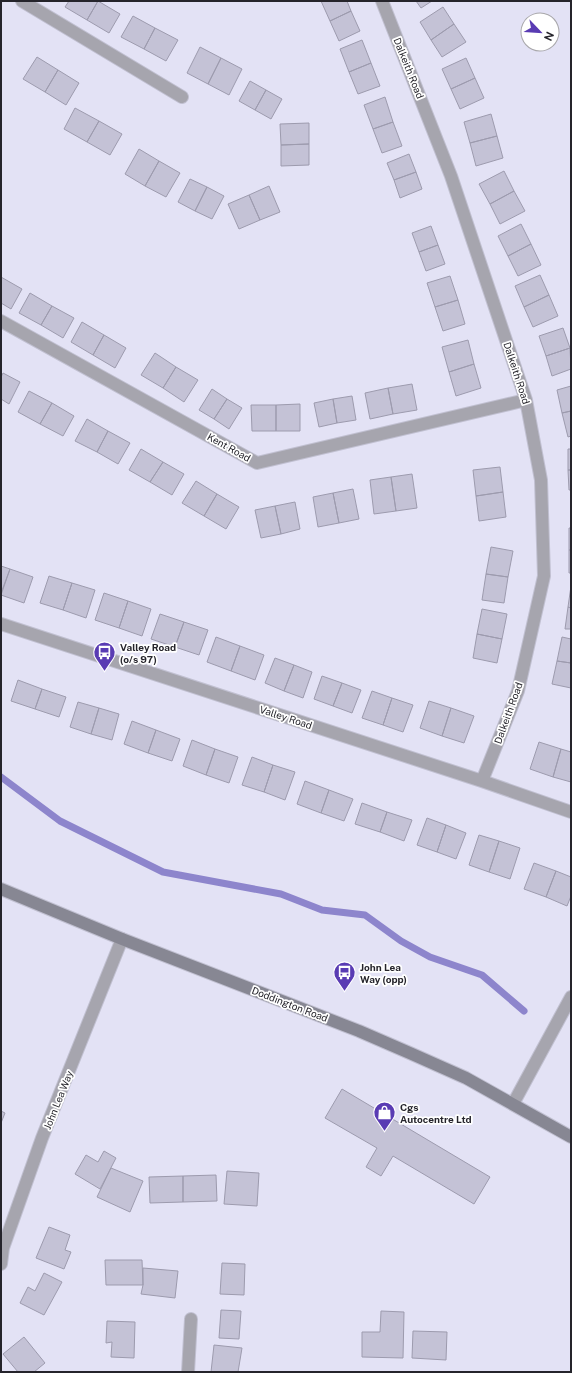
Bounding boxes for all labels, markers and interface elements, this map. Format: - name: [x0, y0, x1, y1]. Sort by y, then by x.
- north arrow: [520, 12, 560, 52]
- text: N: [542, 30, 556, 43]
- street label: Dalkeith Road: [391, 36, 427, 100]
- street label: Dalkeith Road: [501, 340, 533, 406]
- street label: Kent Road: [205, 430, 253, 464]
- bus stop icon: Valley Road (o/s 97): [91, 640, 117, 673]
- place label: Valley Road (o/s 97): [120, 641, 176, 665]
- street label: Dalkeith Road: [491, 680, 525, 745]
- street label: Valley Road: [258, 703, 314, 731]
- bus stop icon: John Lea Way (opp): [331, 960, 357, 993]
- place label: John Lea Way (opp): [360, 961, 407, 985]
- street label: Doddington Road: [250, 984, 330, 1024]
- street label: John Lea Way: [41, 1068, 75, 1131]
- shop icon: Cgs Autocentre Ltd: [371, 1100, 397, 1133]
- place label: Cgs Autocentre Ltd: [400, 1101, 472, 1125]

